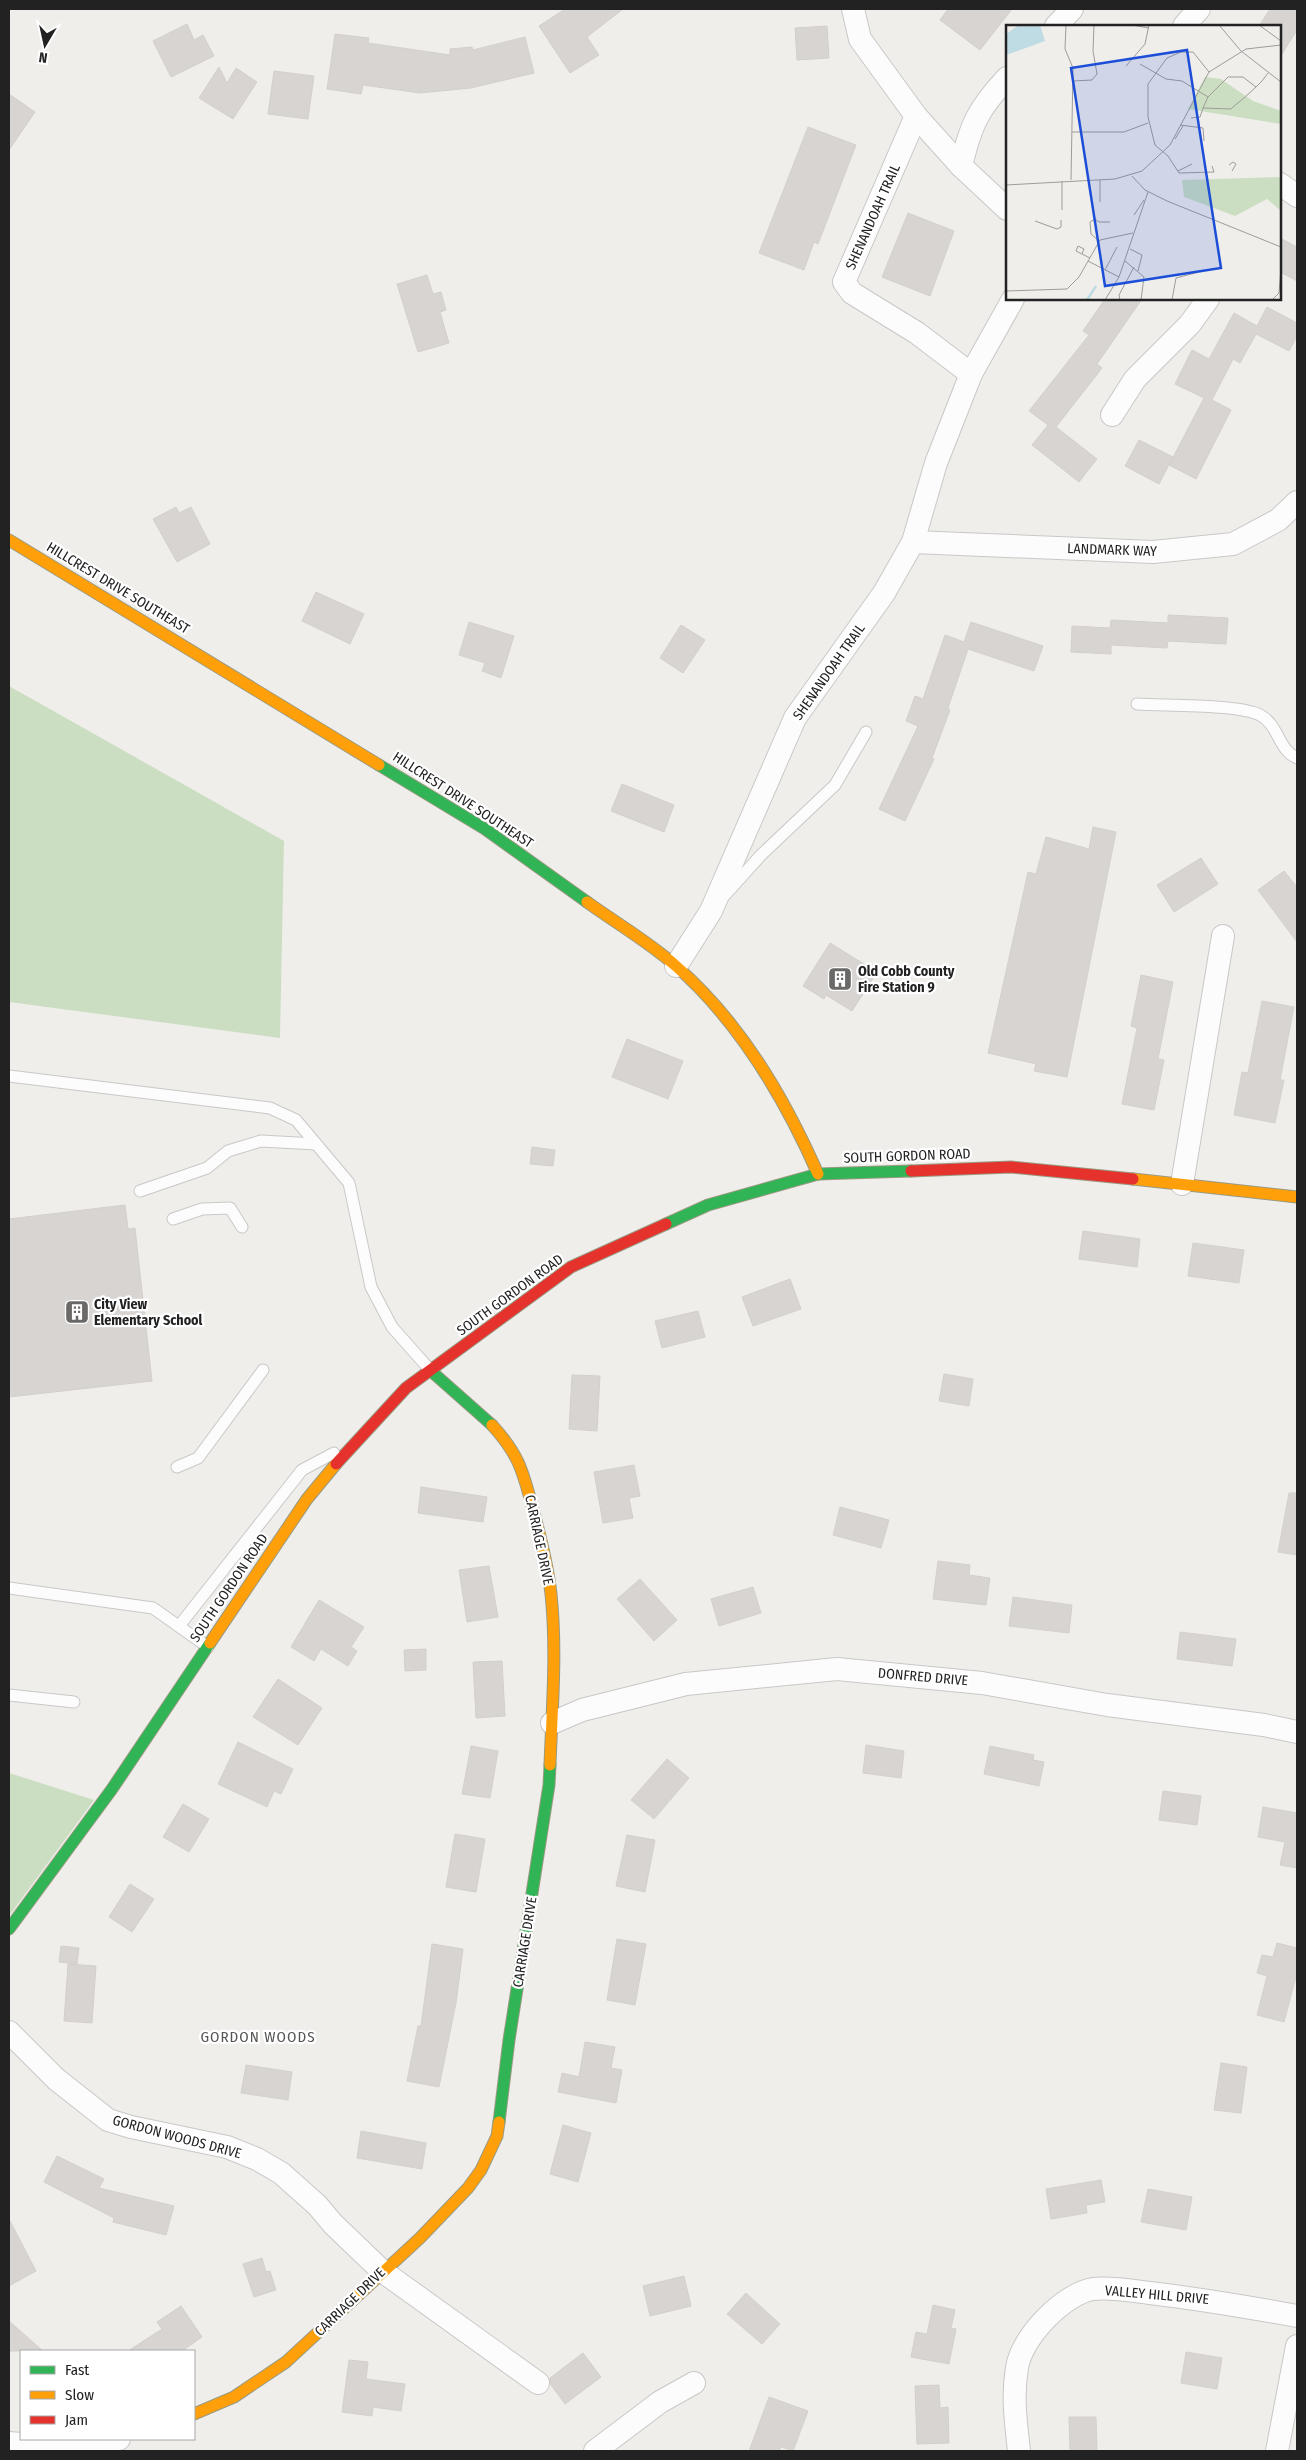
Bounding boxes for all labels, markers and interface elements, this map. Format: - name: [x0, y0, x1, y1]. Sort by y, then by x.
- north arrow: [20, 20, 70, 70]
- inset map: [1006, 25, 1281, 300]
- text: N: [38, 48, 49, 66]
- street label: SHENANDOAH TRAIL: [842, 162, 904, 272]
- street label: HILLCREST DRIVE SOUTHEAST: [43, 539, 193, 638]
- street label: LANDMARK WAY: [1067, 540, 1157, 560]
- street label: SHENANDOAH TRAIL: [789, 621, 869, 723]
- street label: HILLCREST DRIVE SOUTHEAST: [390, 748, 537, 852]
- place label: Old Cobb County Fire Station 9: [858, 963, 955, 996]
- building icon: Old Cobb County Fire Station 9: [827, 966, 853, 992]
- street label: SOUTH GORDON ROAD: [843, 1145, 971, 1167]
- street label: SOUTH GORDON ROAD: [454, 1251, 566, 1339]
- place label: City View Elementary School: [94, 1296, 203, 1329]
- building icon: City View Elementary School: [64, 1299, 90, 1325]
- street label: CARRIAGE DRIVE: [521, 1493, 557, 1587]
- street label: SOUTH GORDON ROAD: [186, 1531, 272, 1645]
- street label: DONFRED DRIVE: [877, 1665, 969, 1689]
- street label: CARRIAGE DRIVE: [509, 1895, 541, 1989]
- district label: GORDON WOODS: [200, 2028, 316, 2046]
- street label: GORDON WOODS DRIVE: [111, 2112, 244, 2162]
- street label: CARRIAGE DRIVE: [311, 2264, 389, 2340]
- street label: VALLEY HILL DRIVE: [1104, 2282, 1210, 2308]
- legend: [20, 2350, 195, 2440]
- text: Fast: [65, 2361, 89, 2379]
- text: Slow: [65, 2386, 94, 2404]
- text: Jam: [65, 2411, 88, 2429]

